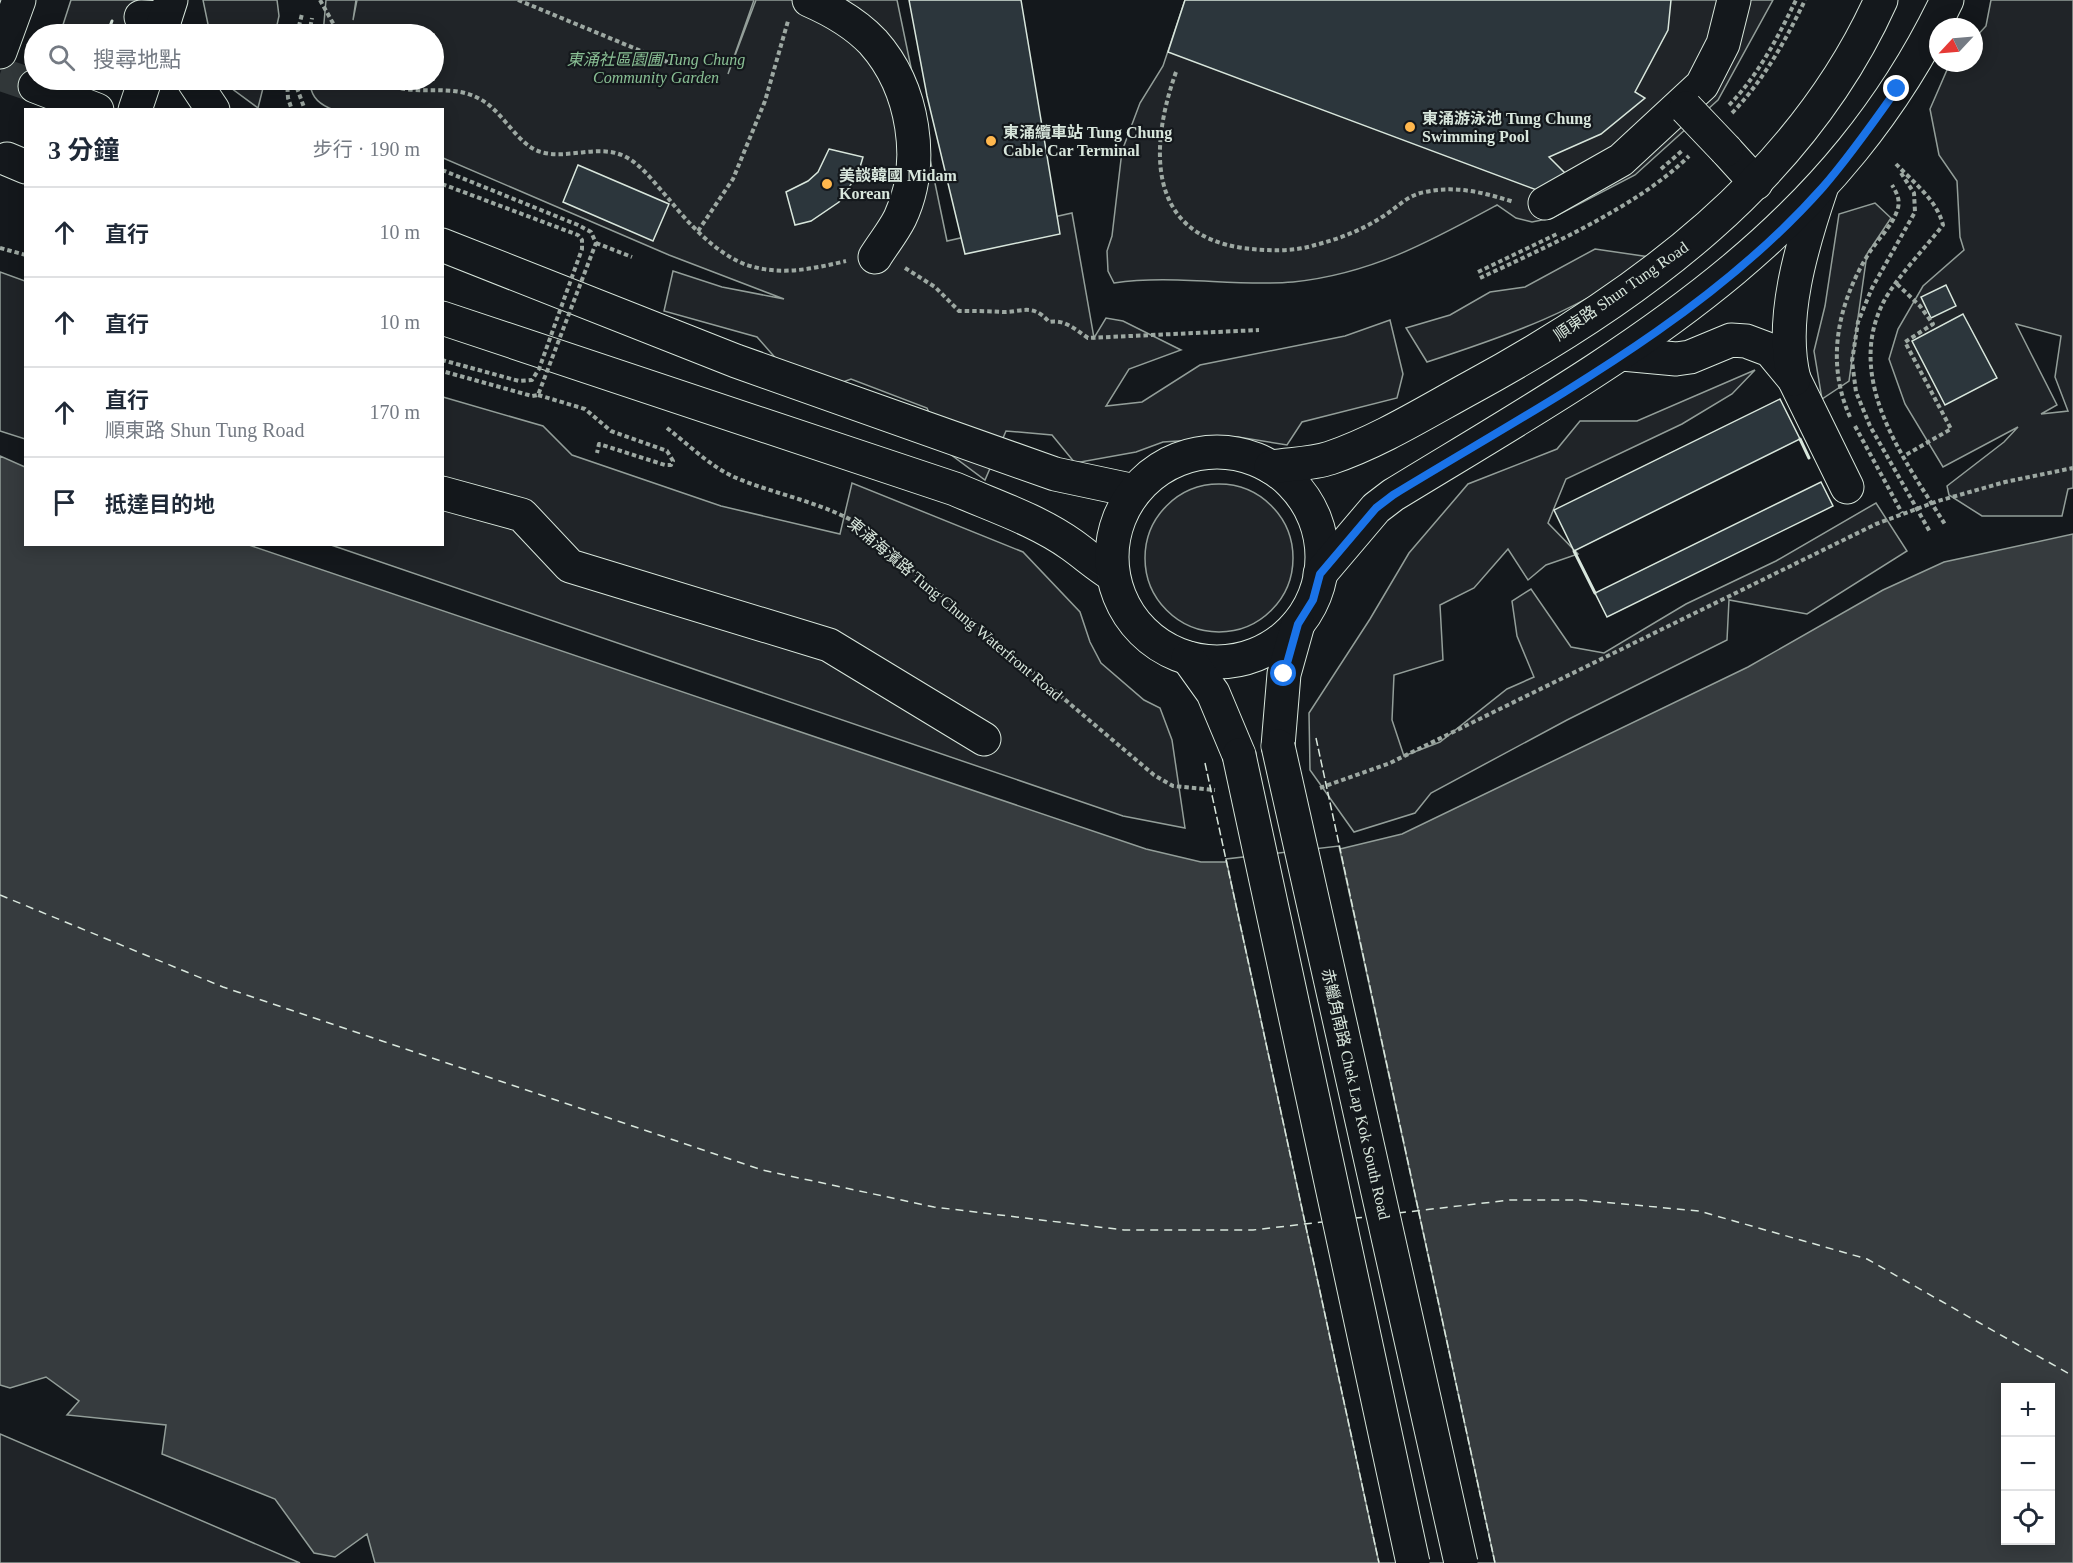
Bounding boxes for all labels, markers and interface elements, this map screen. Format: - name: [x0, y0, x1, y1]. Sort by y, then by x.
- north arrow: [1929, 18, 1983, 72]
- search box: [24, 24, 444, 90]
- icon: search: [45, 41, 78, 74]
- text: 搜尋地點: [93, 47, 181, 72]
- park label: 東涌社區園圃 Tung Chung Community Garden: [567, 51, 745, 87]
- route end: [1883, 75, 1909, 101]
- place label: 東涌游泳池 Tung Chung Swimming Pool: [1422, 110, 1591, 146]
- marker: 東涌游泳池 Tung Chung Swimming Pool: [1403, 120, 1417, 134]
- place label: 東涌纜車站 Tung Chung Cable Car Terminal: [1003, 124, 1172, 159]
- marker: 東涌纜車站 Tung Chung Cable Car Terminal: [984, 134, 998, 148]
- text: 3 分鐘: [48, 136, 120, 165]
- text: 步行 · 190 m: [313, 138, 420, 160]
- place label: 美談韓國 Midam Korean: [839, 166, 957, 202]
- marker: 美談韓國 Midam Korean: [820, 177, 834, 191]
- icon: ahead: [48, 216, 81, 249]
- text: 10 m: [379, 221, 420, 243]
- text: 直行: [105, 222, 149, 247]
- street label: 順東路 Shun Tung Road: [1551, 238, 1692, 345]
- icon: ahead: [48, 306, 81, 339]
- text: 10 m: [379, 311, 420, 333]
- text: 直行: [105, 312, 149, 337]
- text: 直行: [105, 388, 149, 413]
- icon: ahead: [48, 396, 81, 429]
- text: 170 m: [369, 401, 420, 423]
- text: 順東路 Shun Tung Road: [105, 419, 305, 441]
- icon: arrive: [48, 486, 81, 519]
- text: 抵達目的地: [105, 492, 215, 517]
- street label: 東涌海濱路 Tung Chung Waterfront Road: [844, 514, 1066, 704]
- route start: [1270, 660, 1296, 686]
- street label: 赤鱲角南路 Chek Lap Kok South Road: [1318, 967, 1393, 1222]
- map controls: [2001, 1383, 2055, 1545]
- button: +: [2001, 1383, 2055, 1437]
- button: −: [2001, 1437, 2055, 1491]
- button: locate: [2001, 1491, 2055, 1545]

